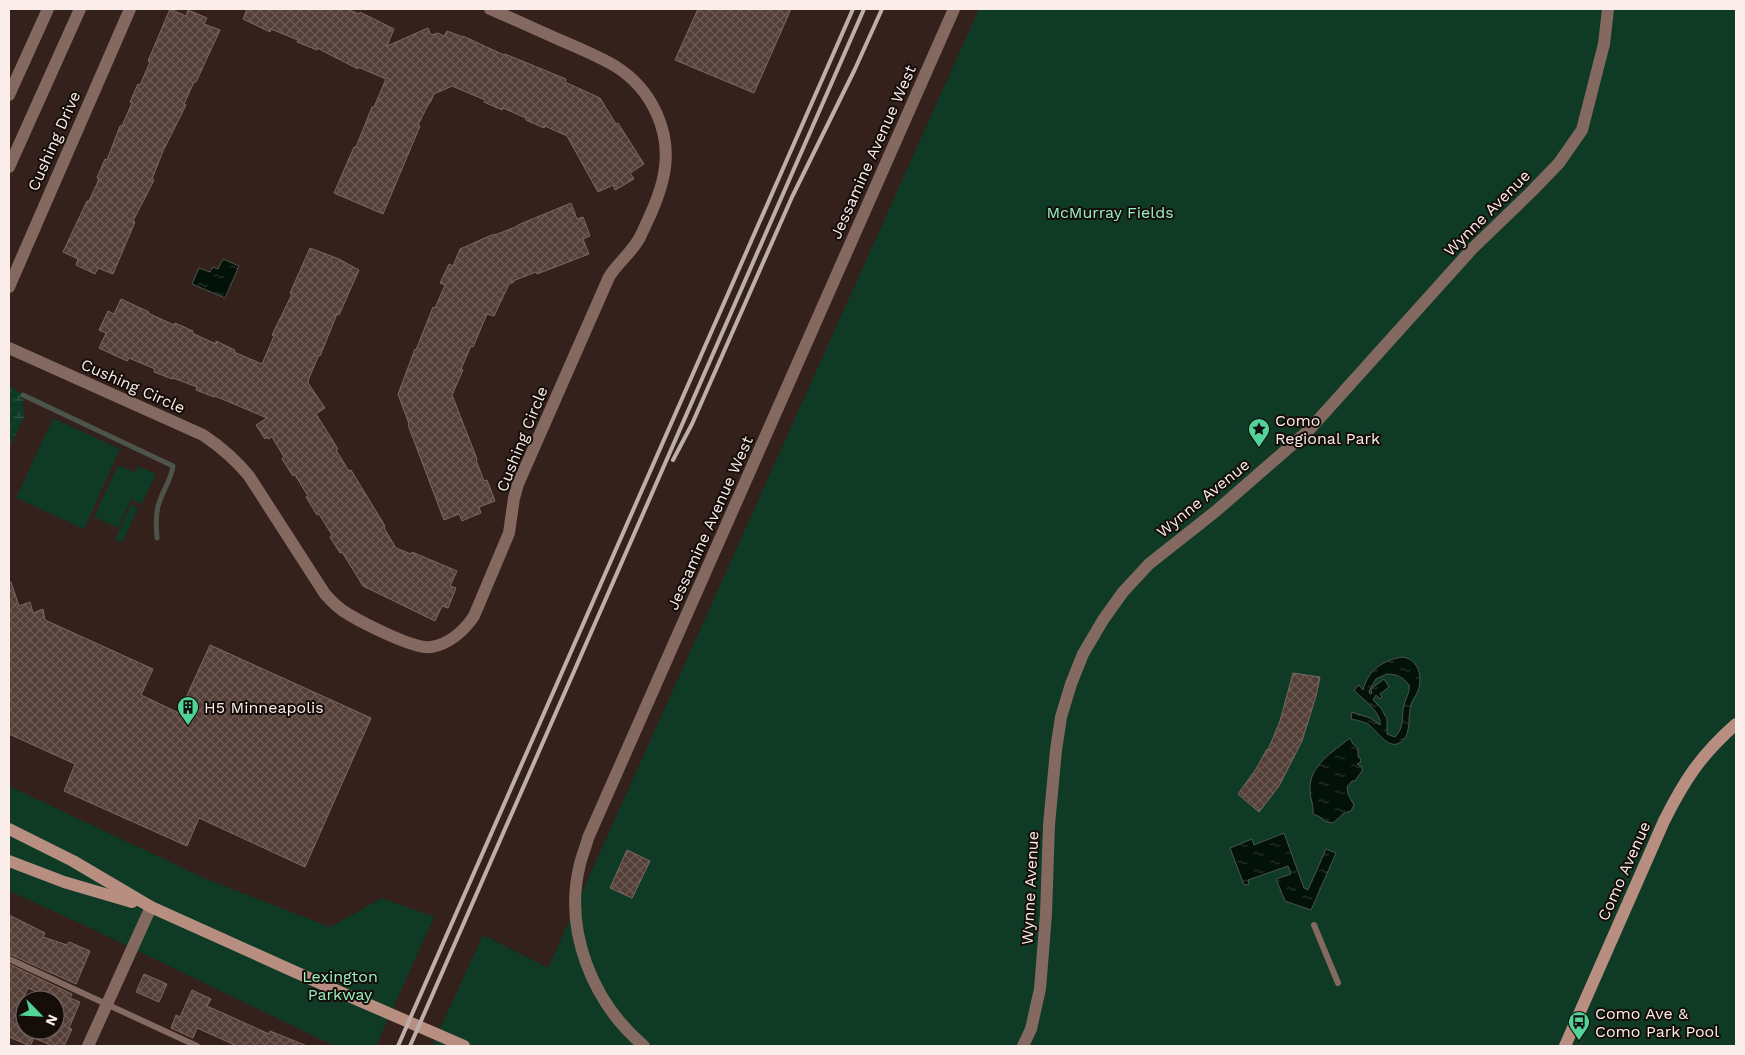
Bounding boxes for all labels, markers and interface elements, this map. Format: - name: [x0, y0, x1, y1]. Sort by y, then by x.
- street label: Jessamine Avenue West: [826, 62, 920, 242]
- street label: Cushing Drive: [24, 88, 84, 194]
- street label: Wynne Avenue: [1440, 166, 1534, 260]
- park label: McMurray Fields: [1046, 203, 1174, 222]
- street label: Cushing Circle: [78, 355, 188, 417]
- street label: Cushing Circle: [492, 384, 552, 494]
- place label: Como Regional Park: [1275, 411, 1380, 448]
- place icon: Como Regional Park: [1247, 417, 1271, 448]
- street label: Jessamine Avenue West: [663, 433, 757, 613]
- street label: Wynne Avenue: [1153, 455, 1253, 541]
- building icon: H5 Minneapolis: [176, 695, 200, 726]
- place label: H5 Minneapolis: [204, 698, 324, 717]
- street label: Como Avenue: [1594, 818, 1654, 924]
- street label: Wynne Avenue: [1018, 831, 1042, 945]
- park label: Lexington Parkway: [302, 967, 378, 1004]
- north arrow: [15, 990, 65, 1040]
- place label: Como Ave & Como Park Pool: [1595, 1004, 1719, 1041]
- bus stop icon: Como Ave & Como Park Pool: [1567, 1010, 1591, 1041]
- text: N: [42, 1012, 61, 1028]

